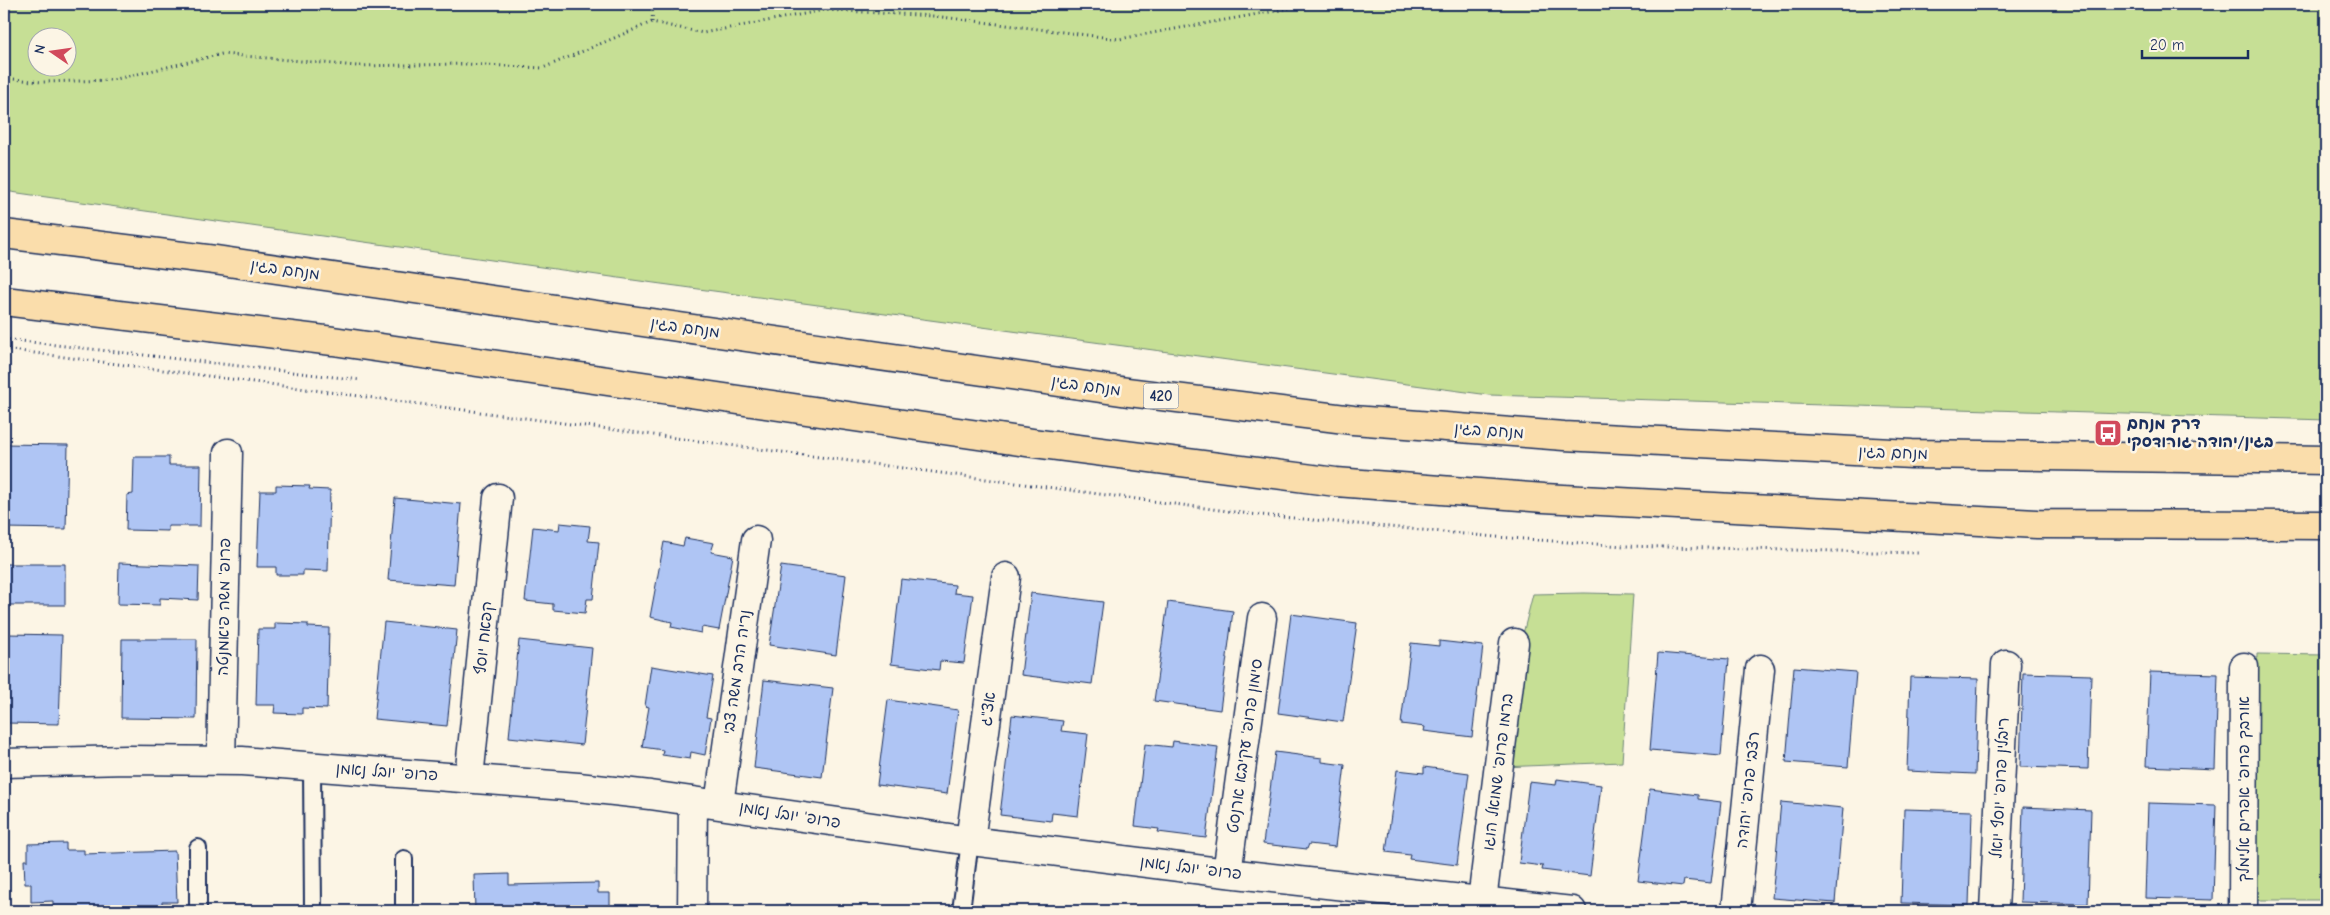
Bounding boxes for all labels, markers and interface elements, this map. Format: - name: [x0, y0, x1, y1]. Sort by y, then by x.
- north arrow: [28, 28, 78, 78]
- scale bar: [2142, 28, 2249, 60]
- text: 20 m: [2150, 36, 2184, 54]
- text: N: [31, 43, 49, 56]
- street label: מנחם בגין: [249, 256, 321, 284]
- street label: מנחם בגין: [649, 314, 721, 342]
- street label: מנחם בגין: [1050, 372, 1122, 400]
- road number: 420: [1144, 384, 1178, 408]
- place label: דרך מנחם בגין/יהודה גורודסקי: [2127, 415, 2274, 451]
- bus stop icon: דרך מנחם בגין/יהודה גורודסקי: [2093, 418, 2123, 448]
- street label: מנחם בגין: [1454, 420, 1524, 442]
- street label: מנחם בגין: [1858, 443, 1928, 463]
- street label: פרופ' משה פיאמנטה: [214, 538, 234, 676]
- street label: קפאח יוסף: [471, 600, 498, 676]
- street label: נריה הרב משה צבי: [719, 608, 755, 736]
- street label: סימון פרופ' עקיבא ארנסט: [1224, 658, 1267, 834]
- street label: אצ"ג: [977, 691, 999, 727]
- street label: ברמו פרופ' שמואל הוגו: [1479, 692, 1517, 852]
- street label: אורבך פרופ' אפרים אלימלך: [2235, 696, 2254, 882]
- street label: ריבלין פרופ' יוסף יואל: [1987, 717, 2013, 859]
- street label: רצבי פרופ' יהודה: [1733, 731, 1763, 849]
- street label: פרופ' יובל נאמן: [335, 759, 439, 786]
- street label: פרופ' יובל נאמן: [738, 798, 842, 833]
- street label: פרופ' יובל נאמן: [1139, 853, 1243, 884]

